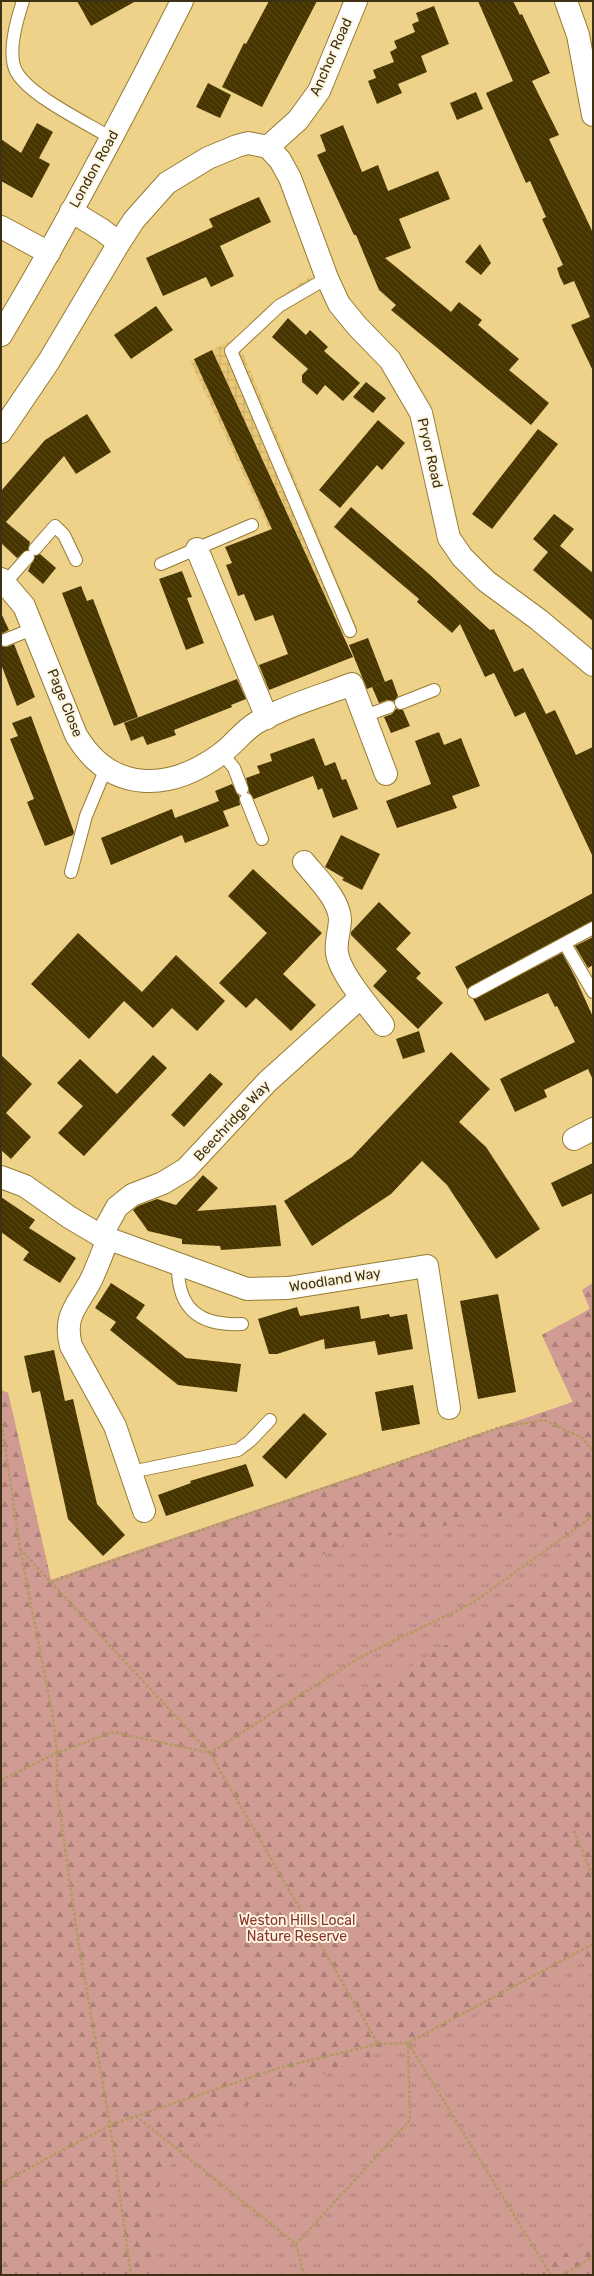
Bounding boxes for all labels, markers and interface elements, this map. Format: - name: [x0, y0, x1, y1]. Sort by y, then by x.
- street label: Anchor Road: [306, 15, 356, 99]
- street label: London Road: [66, 127, 122, 211]
- street label: Pryor Road: [414, 416, 446, 490]
- street label: Page Close: [44, 666, 86, 740]
- street label: Beechridge Way: [190, 1077, 274, 1165]
- street label: Woodland Way: [288, 1264, 382, 1296]
- park label: Weston Hills Local Nature Reserve: [239, 1912, 355, 1945]

